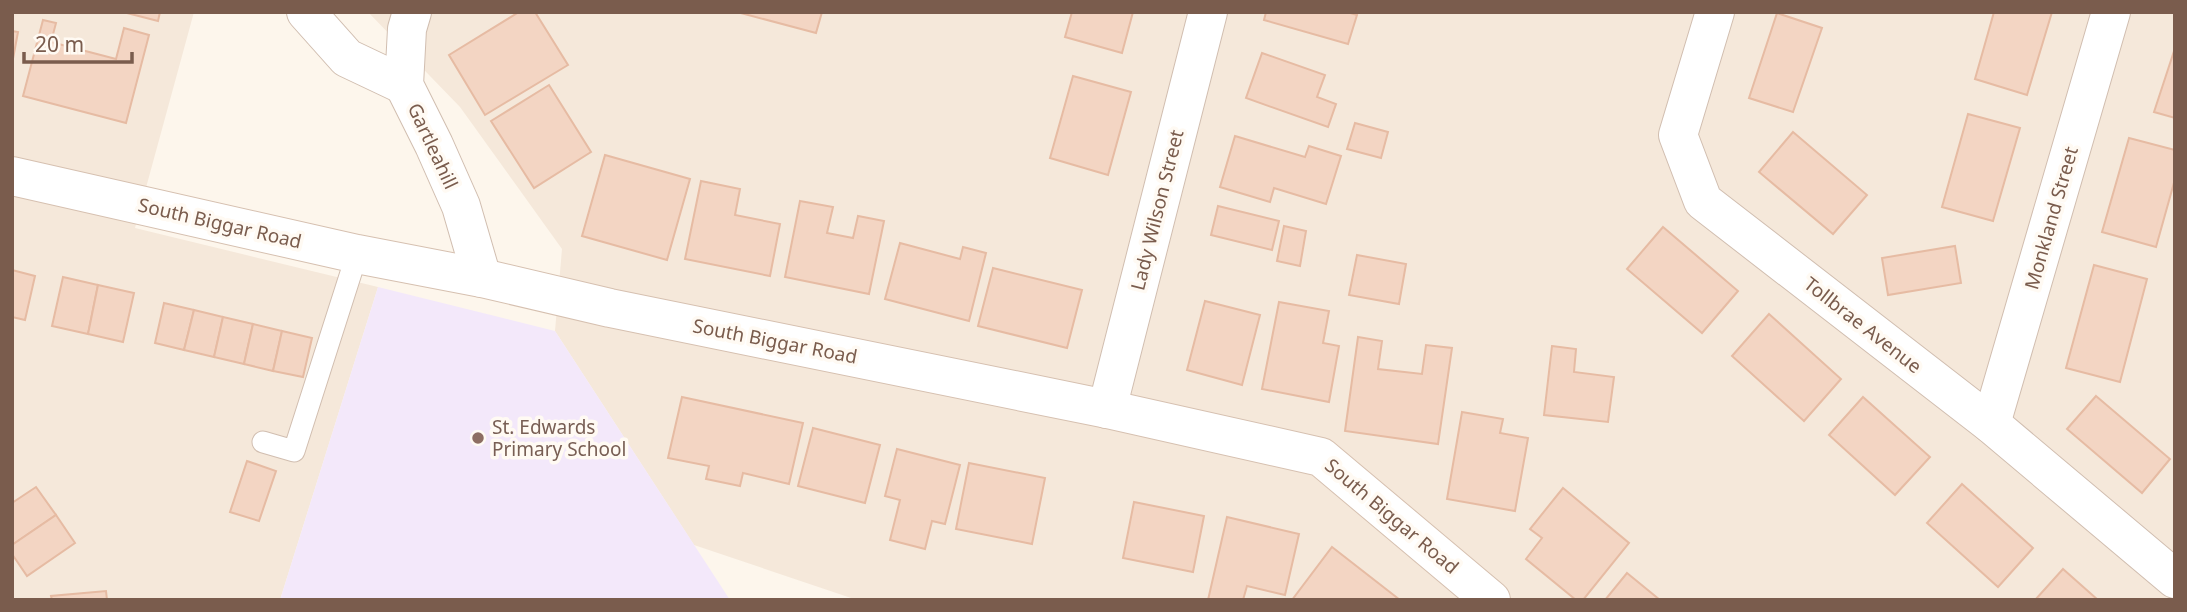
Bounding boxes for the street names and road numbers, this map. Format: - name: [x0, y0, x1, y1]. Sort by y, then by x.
- street label: Gartleahill: [402, 99, 464, 193]
- street label: Lady Wilson Street: [1124, 127, 1190, 293]
- street label: Monkland Street: [2018, 143, 2084, 293]
- street label: South Biggar Road: [136, 192, 304, 254]
- street label: Tollbrae Avenue: [1799, 271, 1927, 379]
- street label: South Biggar Road: [691, 312, 859, 370]
- street label: South Biggar Road: [1320, 452, 1464, 580]

